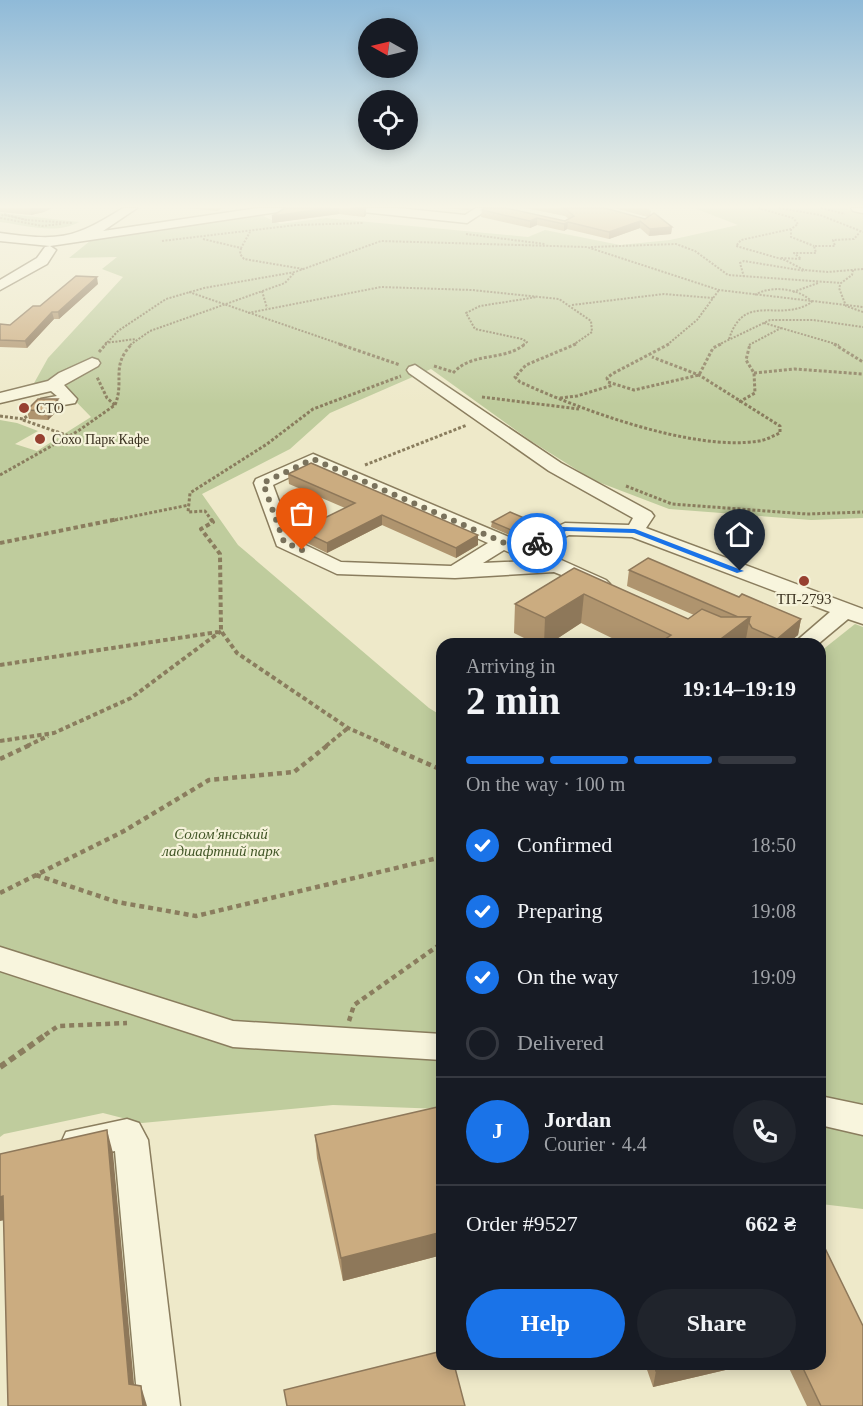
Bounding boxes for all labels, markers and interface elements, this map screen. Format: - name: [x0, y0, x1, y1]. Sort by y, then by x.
- north arrow: [358, 18, 418, 78]
- map controls: [358, 18, 418, 150]
- button: locate: [358, 90, 418, 150]
- marker: СТО: [17, 401, 31, 415]
- place label: СТО: [36, 401, 64, 416]
- marker: Сохо Парк Кафе: [33, 432, 47, 446]
- place label: Сохо Парк Кафе: [52, 432, 149, 447]
- pin: [276, 488, 327, 550]
- icon: bag: [285, 497, 318, 530]
- pin: [714, 509, 765, 571]
- courier: [507, 513, 567, 573]
- icon: home: [723, 518, 756, 551]
- icon: bike: [521, 527, 554, 560]
- marker: ТП-2793: [797, 574, 811, 588]
- place label: ТП-2793: [777, 591, 832, 607]
- text: Arriving in: [466, 655, 555, 677]
- text: 19:14–19:19: [682, 676, 796, 701]
- text: 2 min: [466, 679, 560, 722]
- text: On the way · 100 m: [466, 773, 625, 795]
- park label: Солом'янський ладшафтний парк: [161, 826, 281, 859]
- icon: check: [466, 829, 499, 862]
- text: Confirmed: [517, 832, 612, 857]
- text: 18:50: [750, 834, 796, 856]
- icon: check: [466, 895, 499, 928]
- text: Preparing: [517, 898, 603, 923]
- text: 19:08: [750, 900, 796, 922]
- icon: check: [466, 961, 499, 994]
- text: On the way: [517, 964, 618, 989]
- text: 19:09: [750, 966, 796, 988]
- text: Delivered: [517, 1030, 604, 1055]
- button: phone: [733, 1100, 796, 1163]
- text: Jordan: [544, 1107, 611, 1132]
- text: J: [492, 1118, 503, 1143]
- text: Courier · 4.4: [544, 1133, 647, 1155]
- text: Order #9527: [466, 1211, 578, 1236]
- text: 662 ₴: [745, 1211, 796, 1236]
- button: Help: [466, 1289, 625, 1358]
- button: Share: [637, 1289, 796, 1358]

